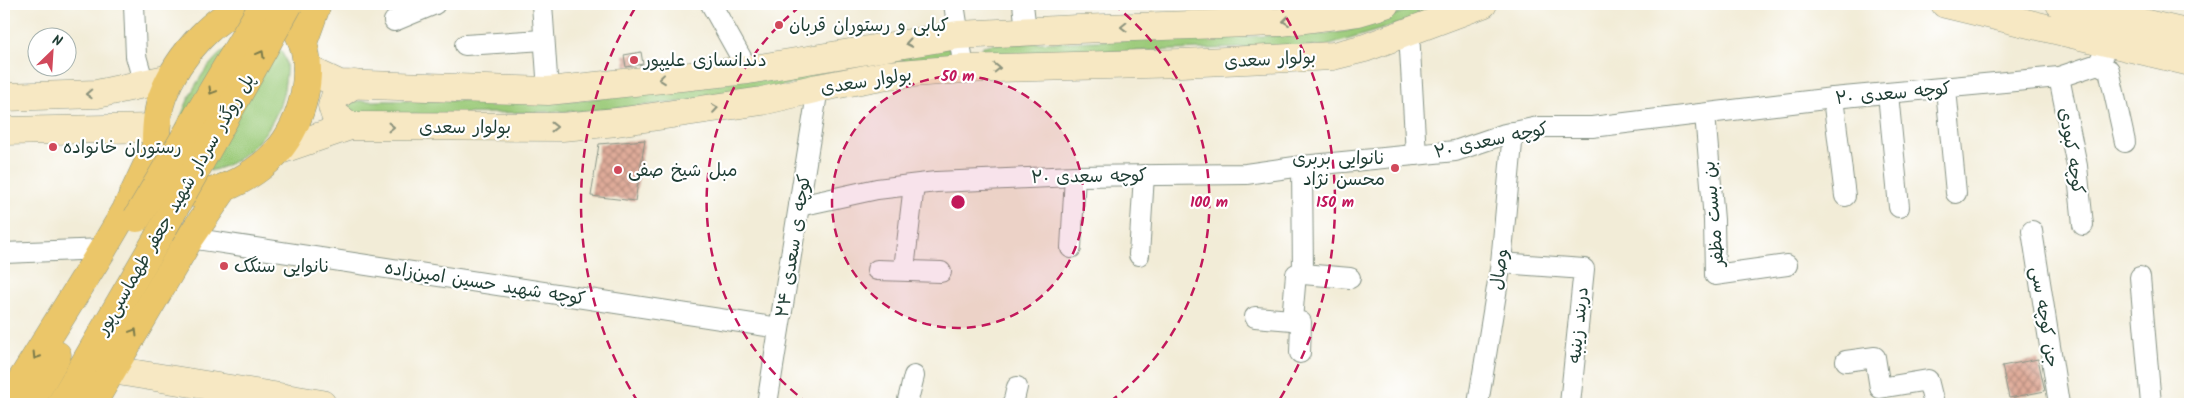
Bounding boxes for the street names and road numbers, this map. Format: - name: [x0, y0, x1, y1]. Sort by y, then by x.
- street label: بولوار سعدی: [1223, 44, 1317, 77]
- street label: بولوار سعدی: [819, 61, 914, 104]
- street label: پل روگذر سردار شهید جعفر طهماسبی‌پور: [88, 69, 263, 342]
- street label: کوچه سعدی ۲۰: [1834, 75, 1952, 114]
- street label: کوچه کبودی: [2049, 106, 2092, 197]
- street label: بولوار سعدی: [419, 114, 511, 143]
- street label: کوچه سعدی ۲۰: [1432, 115, 1551, 168]
- street label: بن بست مظفر: [1695, 160, 1734, 270]
- street label: کوچه سعدی ۲۰: [1031, 162, 1148, 193]
- street label: کوچه ی سعدی ۲۴: [769, 172, 820, 320]
- street label: وصال: [1483, 246, 1518, 292]
- street label: کوچه شهید حسین امین‌زاده: [382, 254, 588, 315]
- street label: جن کوچه سی: [2021, 265, 2066, 370]
- street label: دربند زینبه: [1561, 286, 1598, 365]

